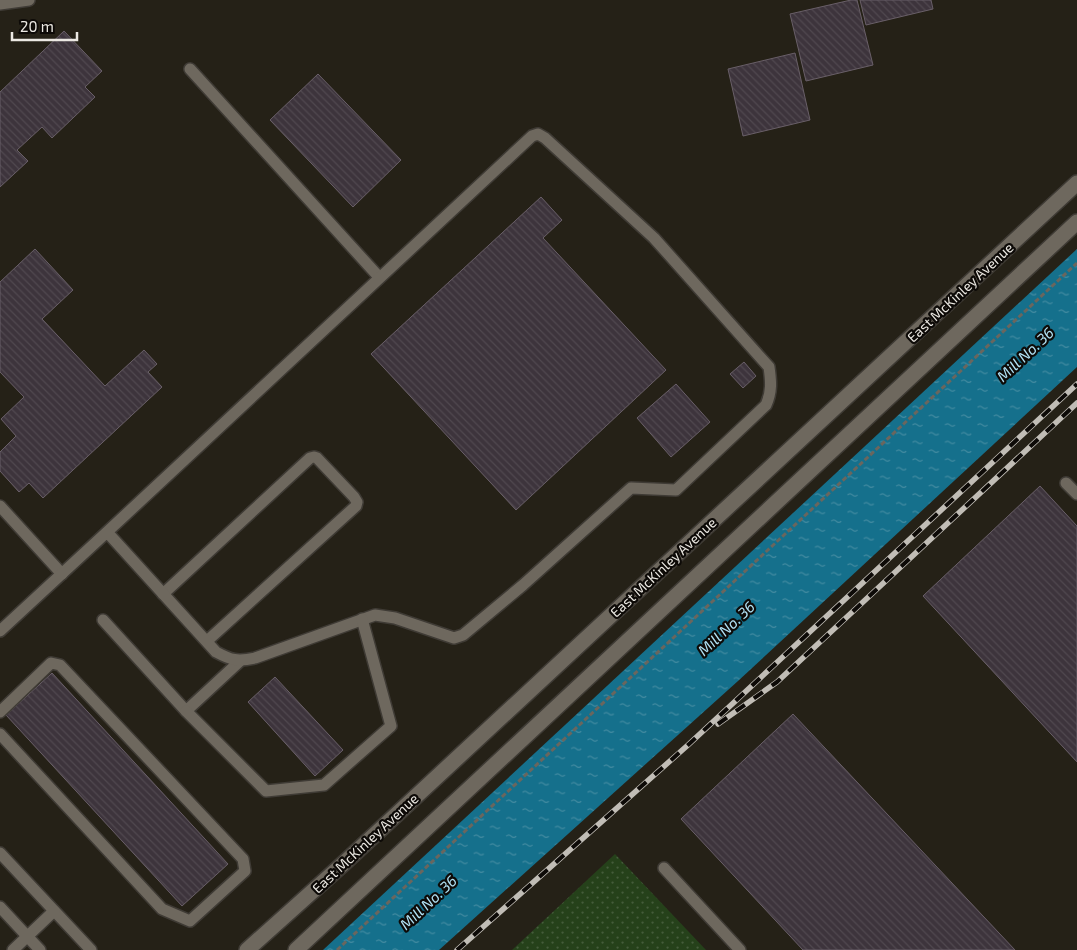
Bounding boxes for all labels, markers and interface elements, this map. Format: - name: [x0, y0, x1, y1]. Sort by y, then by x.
- scale bar: [12, 10, 78, 42]
- text: 20 m: [20, 17, 54, 35]
- street label: East McKinley Avenue: [904, 239, 1016, 345]
- water label: Mill No. 36: [993, 323, 1057, 385]
- street label: East McKinley Avenue: [607, 514, 719, 620]
- water label: Mill No. 36: [694, 597, 758, 659]
- street label: East McKinley Avenue: [309, 790, 421, 896]
- water label: Mill No. 36: [396, 871, 460, 933]

